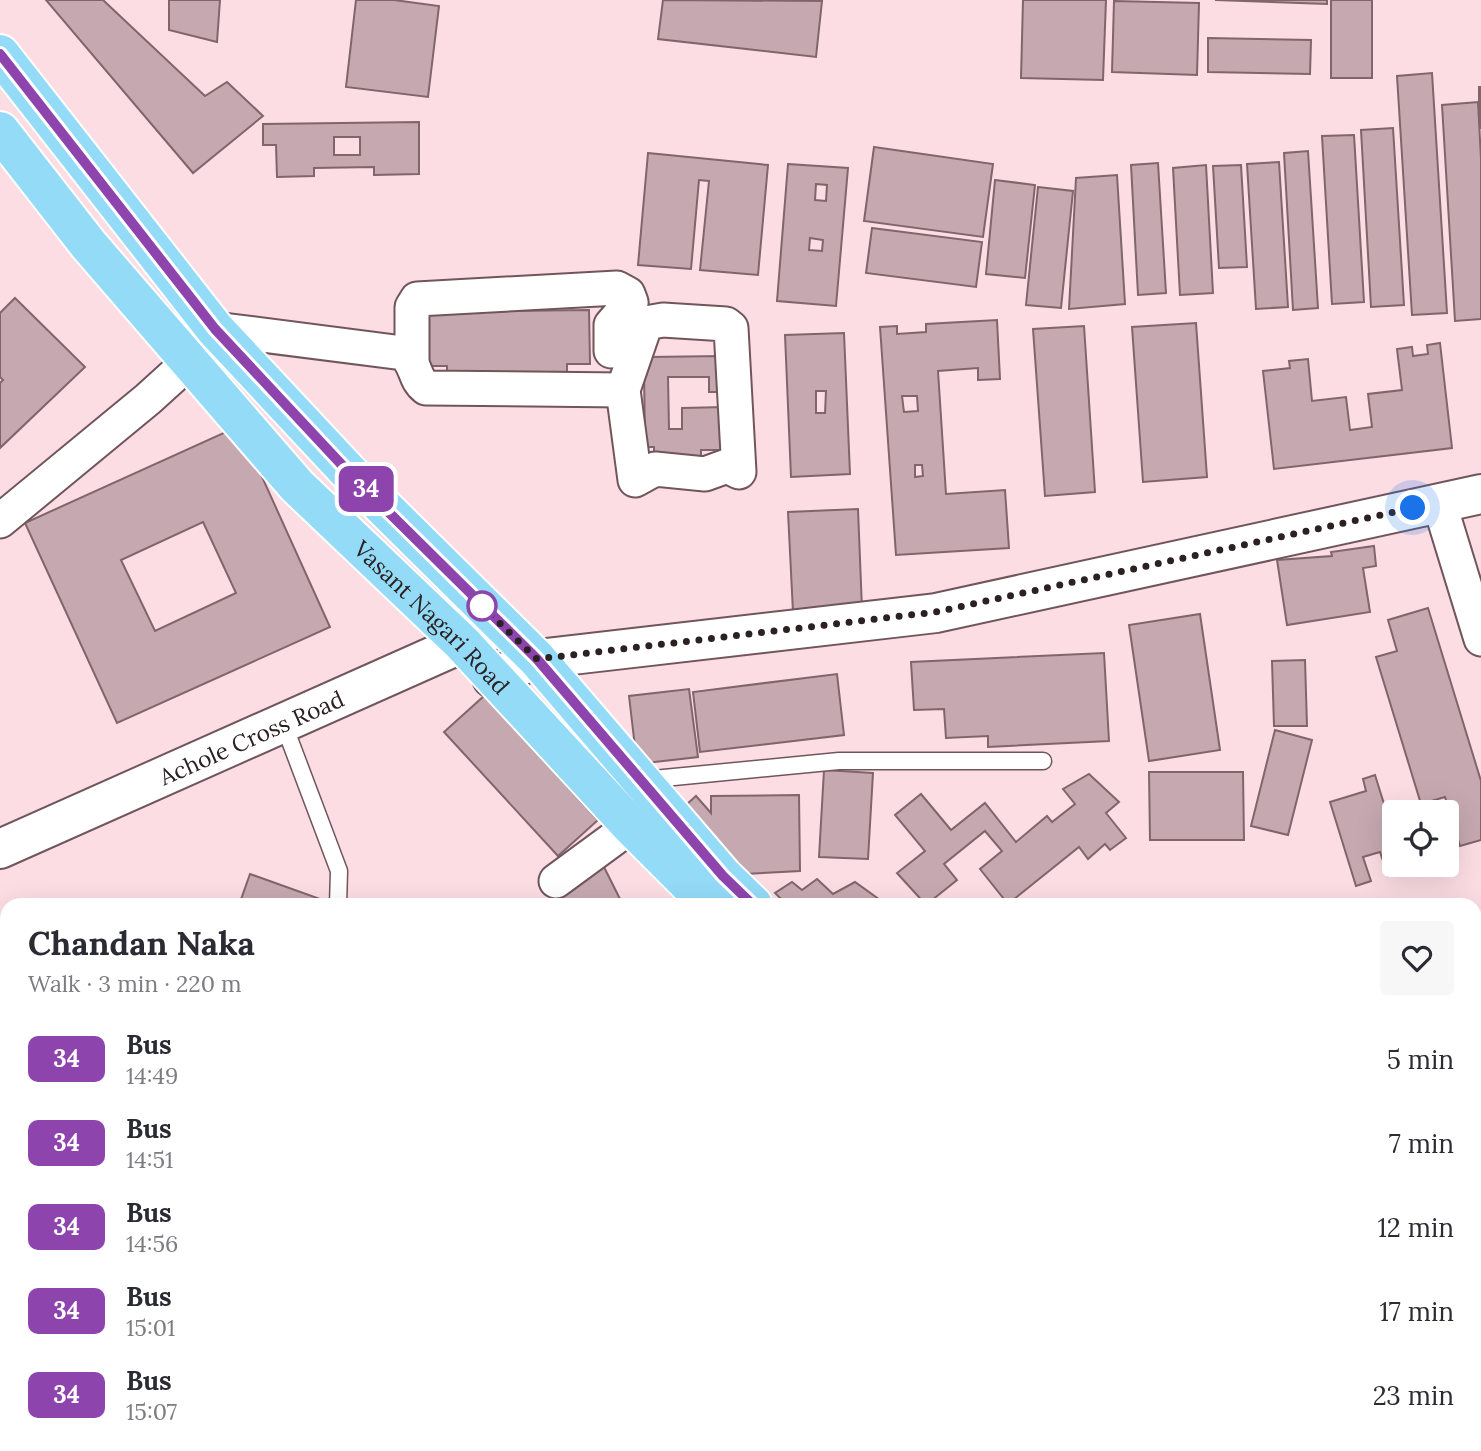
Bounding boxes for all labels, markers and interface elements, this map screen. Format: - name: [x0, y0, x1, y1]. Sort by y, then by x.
- line badge: 34: [334, 466, 398, 512]
- text: 34: [353, 473, 379, 504]
- your location: [1395, 490, 1430, 525]
- street label: Vasant Nagari Road: [347, 533, 516, 700]
- unlabelled marker: [467, 591, 497, 621]
- street label: Achole Cross Road: [154, 683, 348, 791]
- map controls: [1382, 800, 1459, 877]
- button: locate: [1382, 800, 1459, 877]
- button: heart: [1380, 921, 1454, 995]
- text: Chandan Naka: [28, 922, 255, 964]
- text: Walk · 3 min · 220 m: [28, 969, 242, 998]
- text: Bus: [126, 1028, 172, 1061]
- text: 34: [53, 1043, 80, 1074]
- text: 5 min: [1387, 1043, 1454, 1076]
- text: 14:49: [126, 1061, 178, 1090]
- text: Bus: [126, 1112, 172, 1145]
- text: 34: [53, 1127, 80, 1158]
- text: 7 min: [1389, 1127, 1454, 1160]
- text: 14:51: [126, 1145, 174, 1174]
- text: Bus: [126, 1196, 172, 1229]
- text: 34: [53, 1211, 80, 1242]
- text: 12 min: [1377, 1211, 1454, 1244]
- text: 14:56: [126, 1229, 178, 1258]
- text: Bus: [126, 1280, 172, 1313]
- text: 34: [53, 1295, 80, 1326]
- text: 17 min: [1379, 1295, 1454, 1328]
- text: 15:01: [126, 1313, 175, 1342]
- text: Bus: [126, 1364, 172, 1397]
- text: 34: [53, 1379, 80, 1410]
- text: 23 min: [1373, 1379, 1454, 1412]
- text: 15:07: [126, 1397, 177, 1426]

